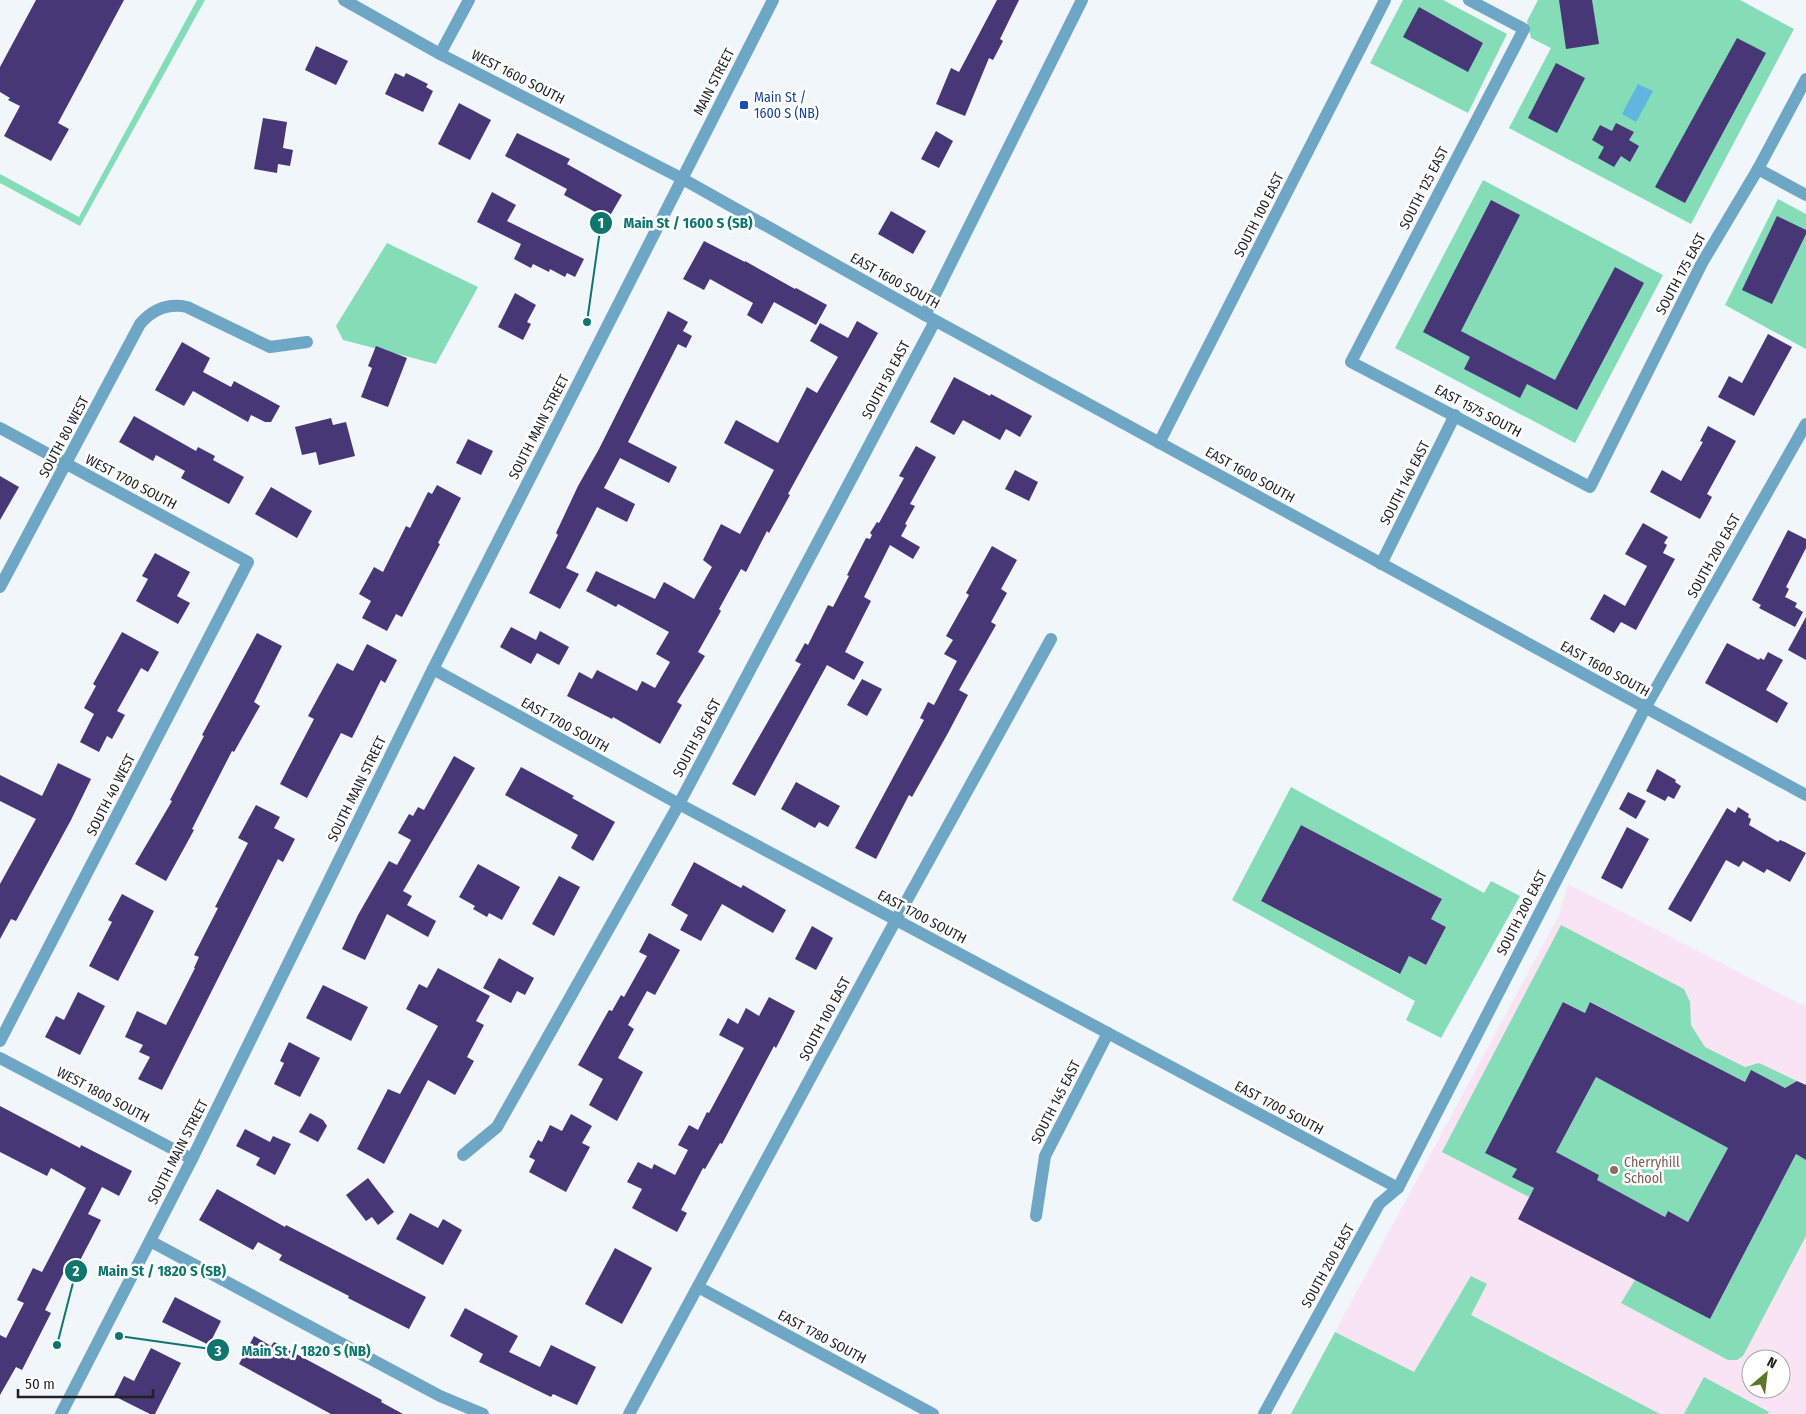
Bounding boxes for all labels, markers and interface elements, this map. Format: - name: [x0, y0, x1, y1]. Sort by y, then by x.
- street label: MAIN STREET: [690, 45, 738, 118]
- street label: WEST 1600 SOUTH: [468, 46, 568, 108]
- place label: Main St / 1600 S (NB): [754, 89, 819, 122]
- marker: Main St / 1600 S (NB): [738, 99, 750, 111]
- street label: SOUTH 125 EAST: [1396, 143, 1452, 232]
- street label: SOUTH 100 EAST: [1230, 169, 1288, 260]
- callout: Main St / 1600 S (SB): [588, 208, 762, 238]
- text: 1: [598, 214, 604, 232]
- text: Main St / 1600 S (SB): [623, 214, 753, 232]
- street label: SOUTH 175 EAST: [1652, 230, 1710, 318]
- street label: EAST 1600 SOUTH: [847, 249, 943, 313]
- street label: SOUTH 50 EAST: [858, 337, 914, 422]
- street label: SOUTH MAIN STREET: [505, 371, 573, 482]
- street label: EAST 1575 SOUTH: [1432, 381, 1524, 441]
- street label: SOUTH 80 WEST: [35, 393, 93, 481]
- street label: SOUTH 140 EAST: [1377, 438, 1434, 528]
- street label: EAST 1600 SOUTH: [1202, 443, 1298, 507]
- street label: WEST 1700 SOUTH: [82, 451, 180, 513]
- street label: SOUTH 200 EAST: [1684, 511, 1744, 601]
- street label: EAST 1600 SOUTH: [1557, 637, 1653, 701]
- street label: EAST 1700 SOUTH: [518, 694, 612, 756]
- street label: SOUTH 50 EAST: [669, 695, 725, 780]
- street label: SOUTH MAIN STREET: [324, 733, 390, 845]
- street label: SOUTH 40 WEST: [83, 751, 139, 839]
- street label: SOUTH 200 EAST: [1493, 867, 1551, 958]
- street label: EAST 1700 SOUTH: [875, 886, 969, 948]
- street label: SOUTH 100 EAST: [796, 974, 854, 1064]
- street label: SOUTH 145 EAST: [1028, 1057, 1084, 1146]
- street label: WEST 1800 SOUTH: [54, 1063, 152, 1127]
- street label: EAST 1700 SOUTH: [1232, 1077, 1326, 1139]
- street label: SOUTH MAIN STREET: [144, 1096, 212, 1207]
- place label: Cherryhill School: [1624, 1154, 1680, 1187]
- marker: Cherryhill School: [1608, 1164, 1620, 1176]
- street label: SOUTH 200 EAST: [1298, 1221, 1358, 1311]
- callout: Main St / 1820 S (SB): [63, 1256, 236, 1286]
- text: 2: [72, 1262, 80, 1280]
- text: Main St / 1820 S (SB): [98, 1262, 226, 1280]
- street label: EAST 1780 SOUTH: [775, 1307, 869, 1367]
- callout: Main St / 1820 S (NB): [206, 1335, 380, 1365]
- text: 3: [213, 1342, 222, 1360]
- text: Main St / 1820 S (NB): [241, 1342, 371, 1360]
- north arrow: [1741, 1349, 1791, 1399]
- text: N: [1764, 1353, 1780, 1372]
- scale bar: [18, 1366, 152, 1398]
- text: 50 m: [25, 1375, 55, 1393]

